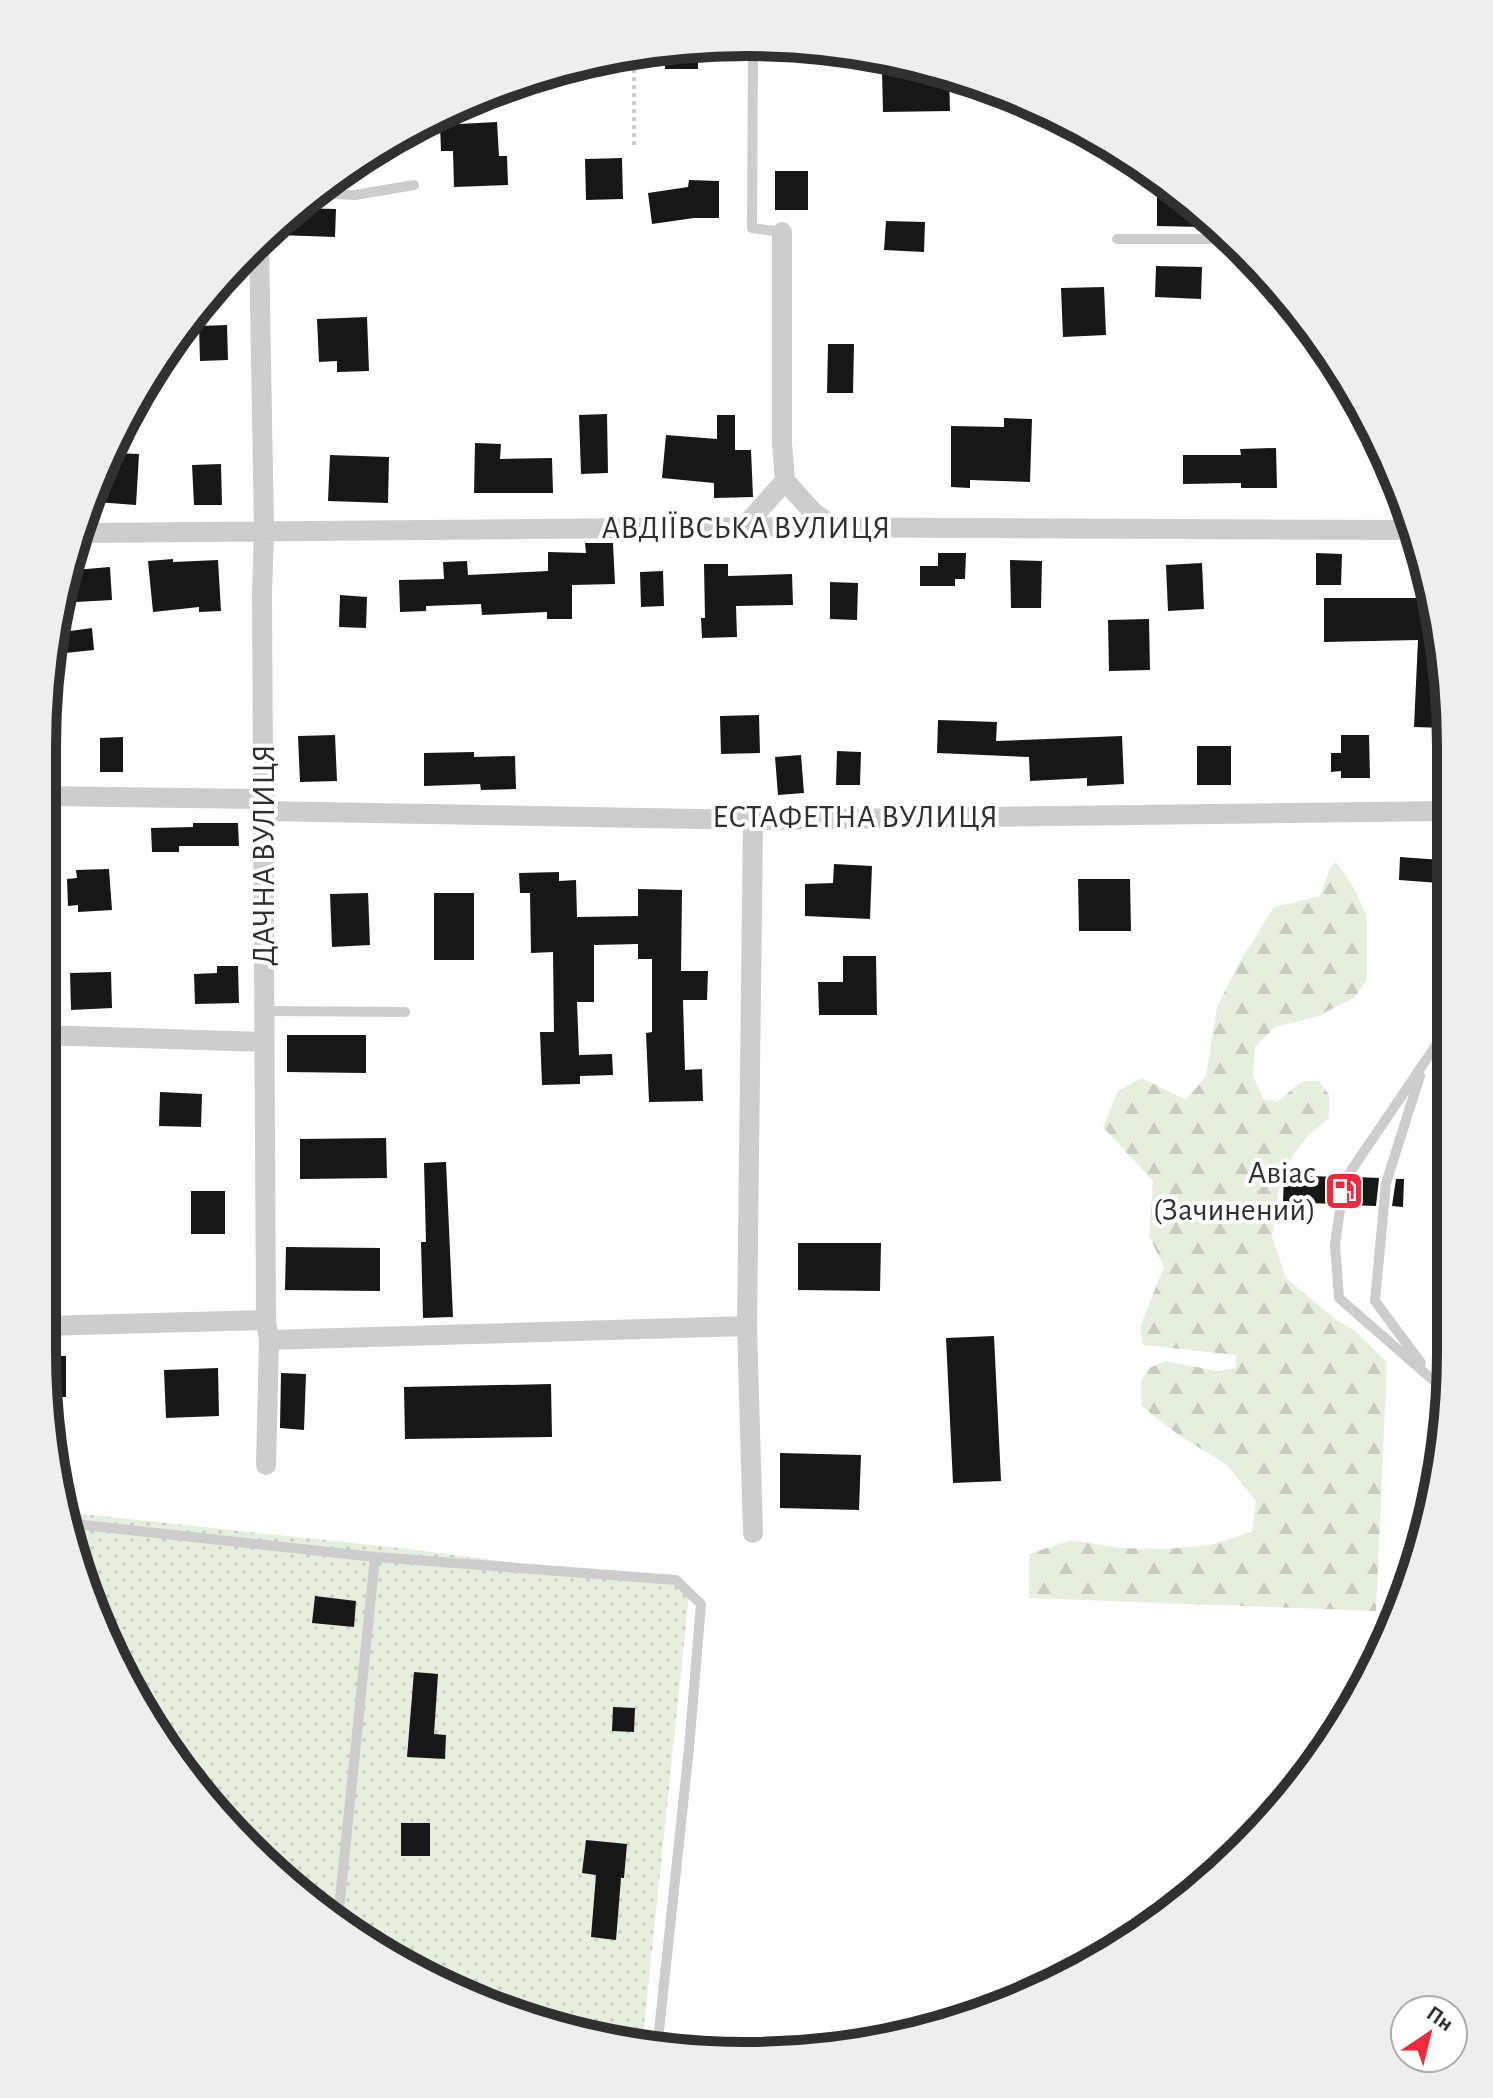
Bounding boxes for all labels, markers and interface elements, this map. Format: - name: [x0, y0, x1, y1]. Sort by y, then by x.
- street label: АВДІЇВСЬКА ВУЛИЦЯ: [602, 511, 891, 544]
- street label: ДАЧНА ВУЛИЦЯ: [248, 744, 280, 966]
- street label: ЕСТАФЕТНА ВУЛИЦЯ: [712, 801, 998, 833]
- place label: Авіас (Зачинений): [1153, 1157, 1316, 1226]
- fuel station icon: Авіас (Зачинений): [1323, 1170, 1365, 1212]
- north arrow: [1389, 1994, 1469, 2074]
- text: Пн: [1423, 2002, 1457, 2035]

